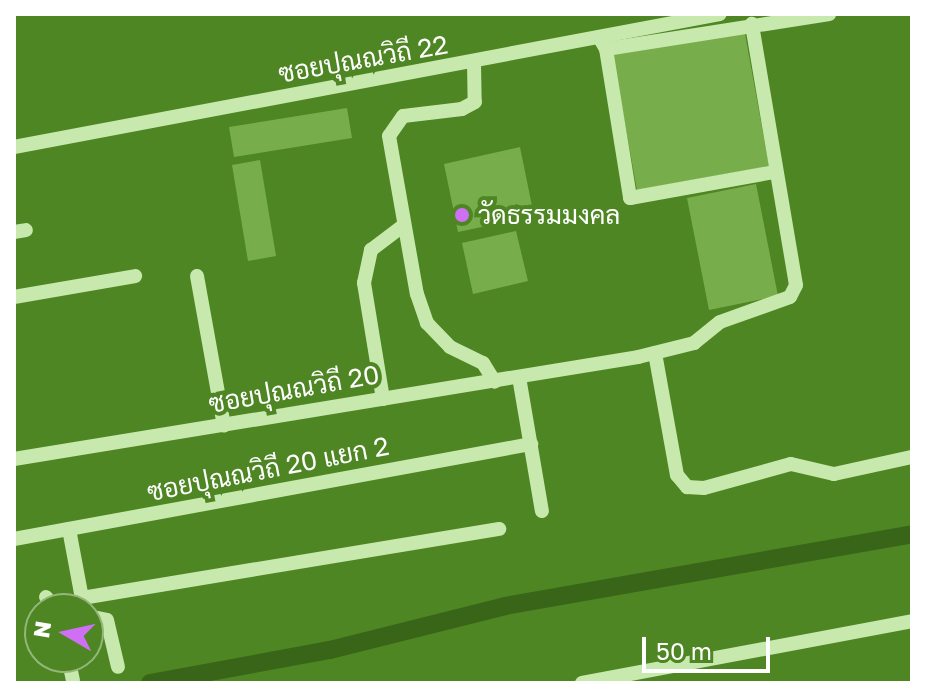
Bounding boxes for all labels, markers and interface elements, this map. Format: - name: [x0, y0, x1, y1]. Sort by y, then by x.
- street label: ซอยปุณณวิถี 22: [276, 29, 450, 89]
- place label: วัดธรรมมงคล: [478, 199, 620, 231]
- marker: วัดธรรมมงคล: [453, 206, 471, 224]
- street label: ซอยปุณณวิถี 20: [206, 359, 382, 419]
- street label: ซอยปุณณวิถี 20 แยก 2: [145, 430, 391, 508]
- north arrow: [24, 593, 104, 673]
- text: N: [27, 619, 56, 640]
- scale bar: [646, 621, 774, 671]
- text: 50 m: [656, 636, 712, 665]

